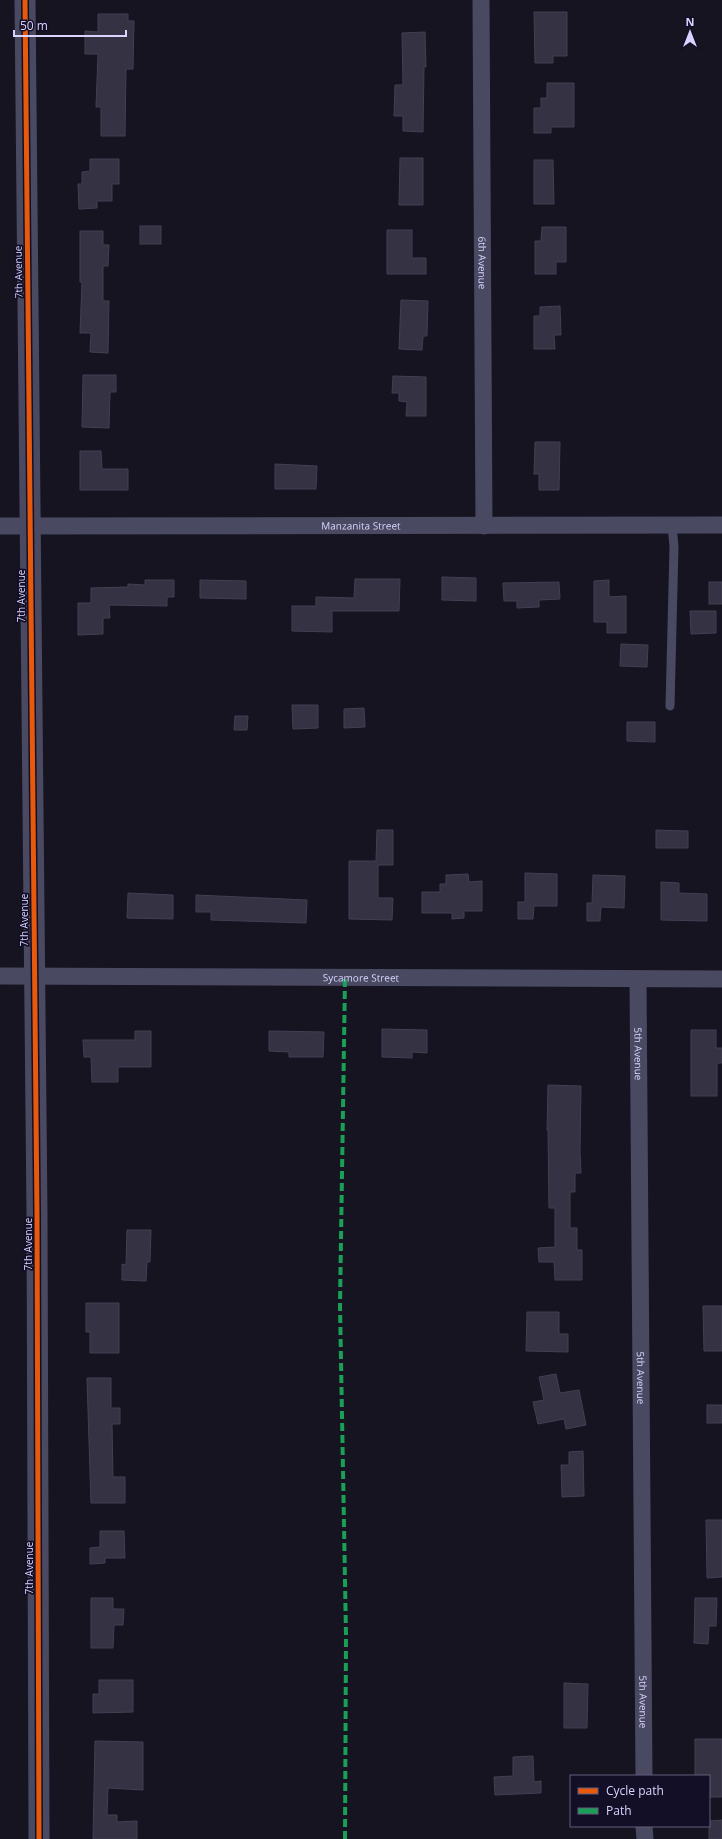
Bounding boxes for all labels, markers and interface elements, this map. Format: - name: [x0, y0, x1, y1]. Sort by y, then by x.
- scale bar: [14, 12, 126, 38]
- north arrow: [670, 12, 710, 52]
- text: N: [686, 14, 694, 29]
- text: 50 m: [20, 17, 48, 34]
- street label: 6th Avenue: [475, 237, 490, 290]
- street label: 7th Avenue: [11, 245, 25, 299]
- street label: Manzanita Street: [321, 518, 401, 533]
- street label: 7th Avenue: [14, 569, 28, 622]
- street label: 7th Avenue: [17, 893, 31, 946]
- street label: Sycamore Street: [323, 970, 400, 985]
- street label: 5th Avenue: [631, 1027, 646, 1081]
- street label: 7th Avenue: [21, 1217, 35, 1270]
- street label: 5th Avenue: [634, 1351, 648, 1405]
- street label: 7th Avenue: [22, 1541, 36, 1594]
- street label: 5th Avenue: [636, 1675, 651, 1729]
- legend: [570, 1775, 710, 1827]
- text: Cycle path: [606, 1782, 664, 1799]
- text: Path: [606, 1802, 632, 1819]

